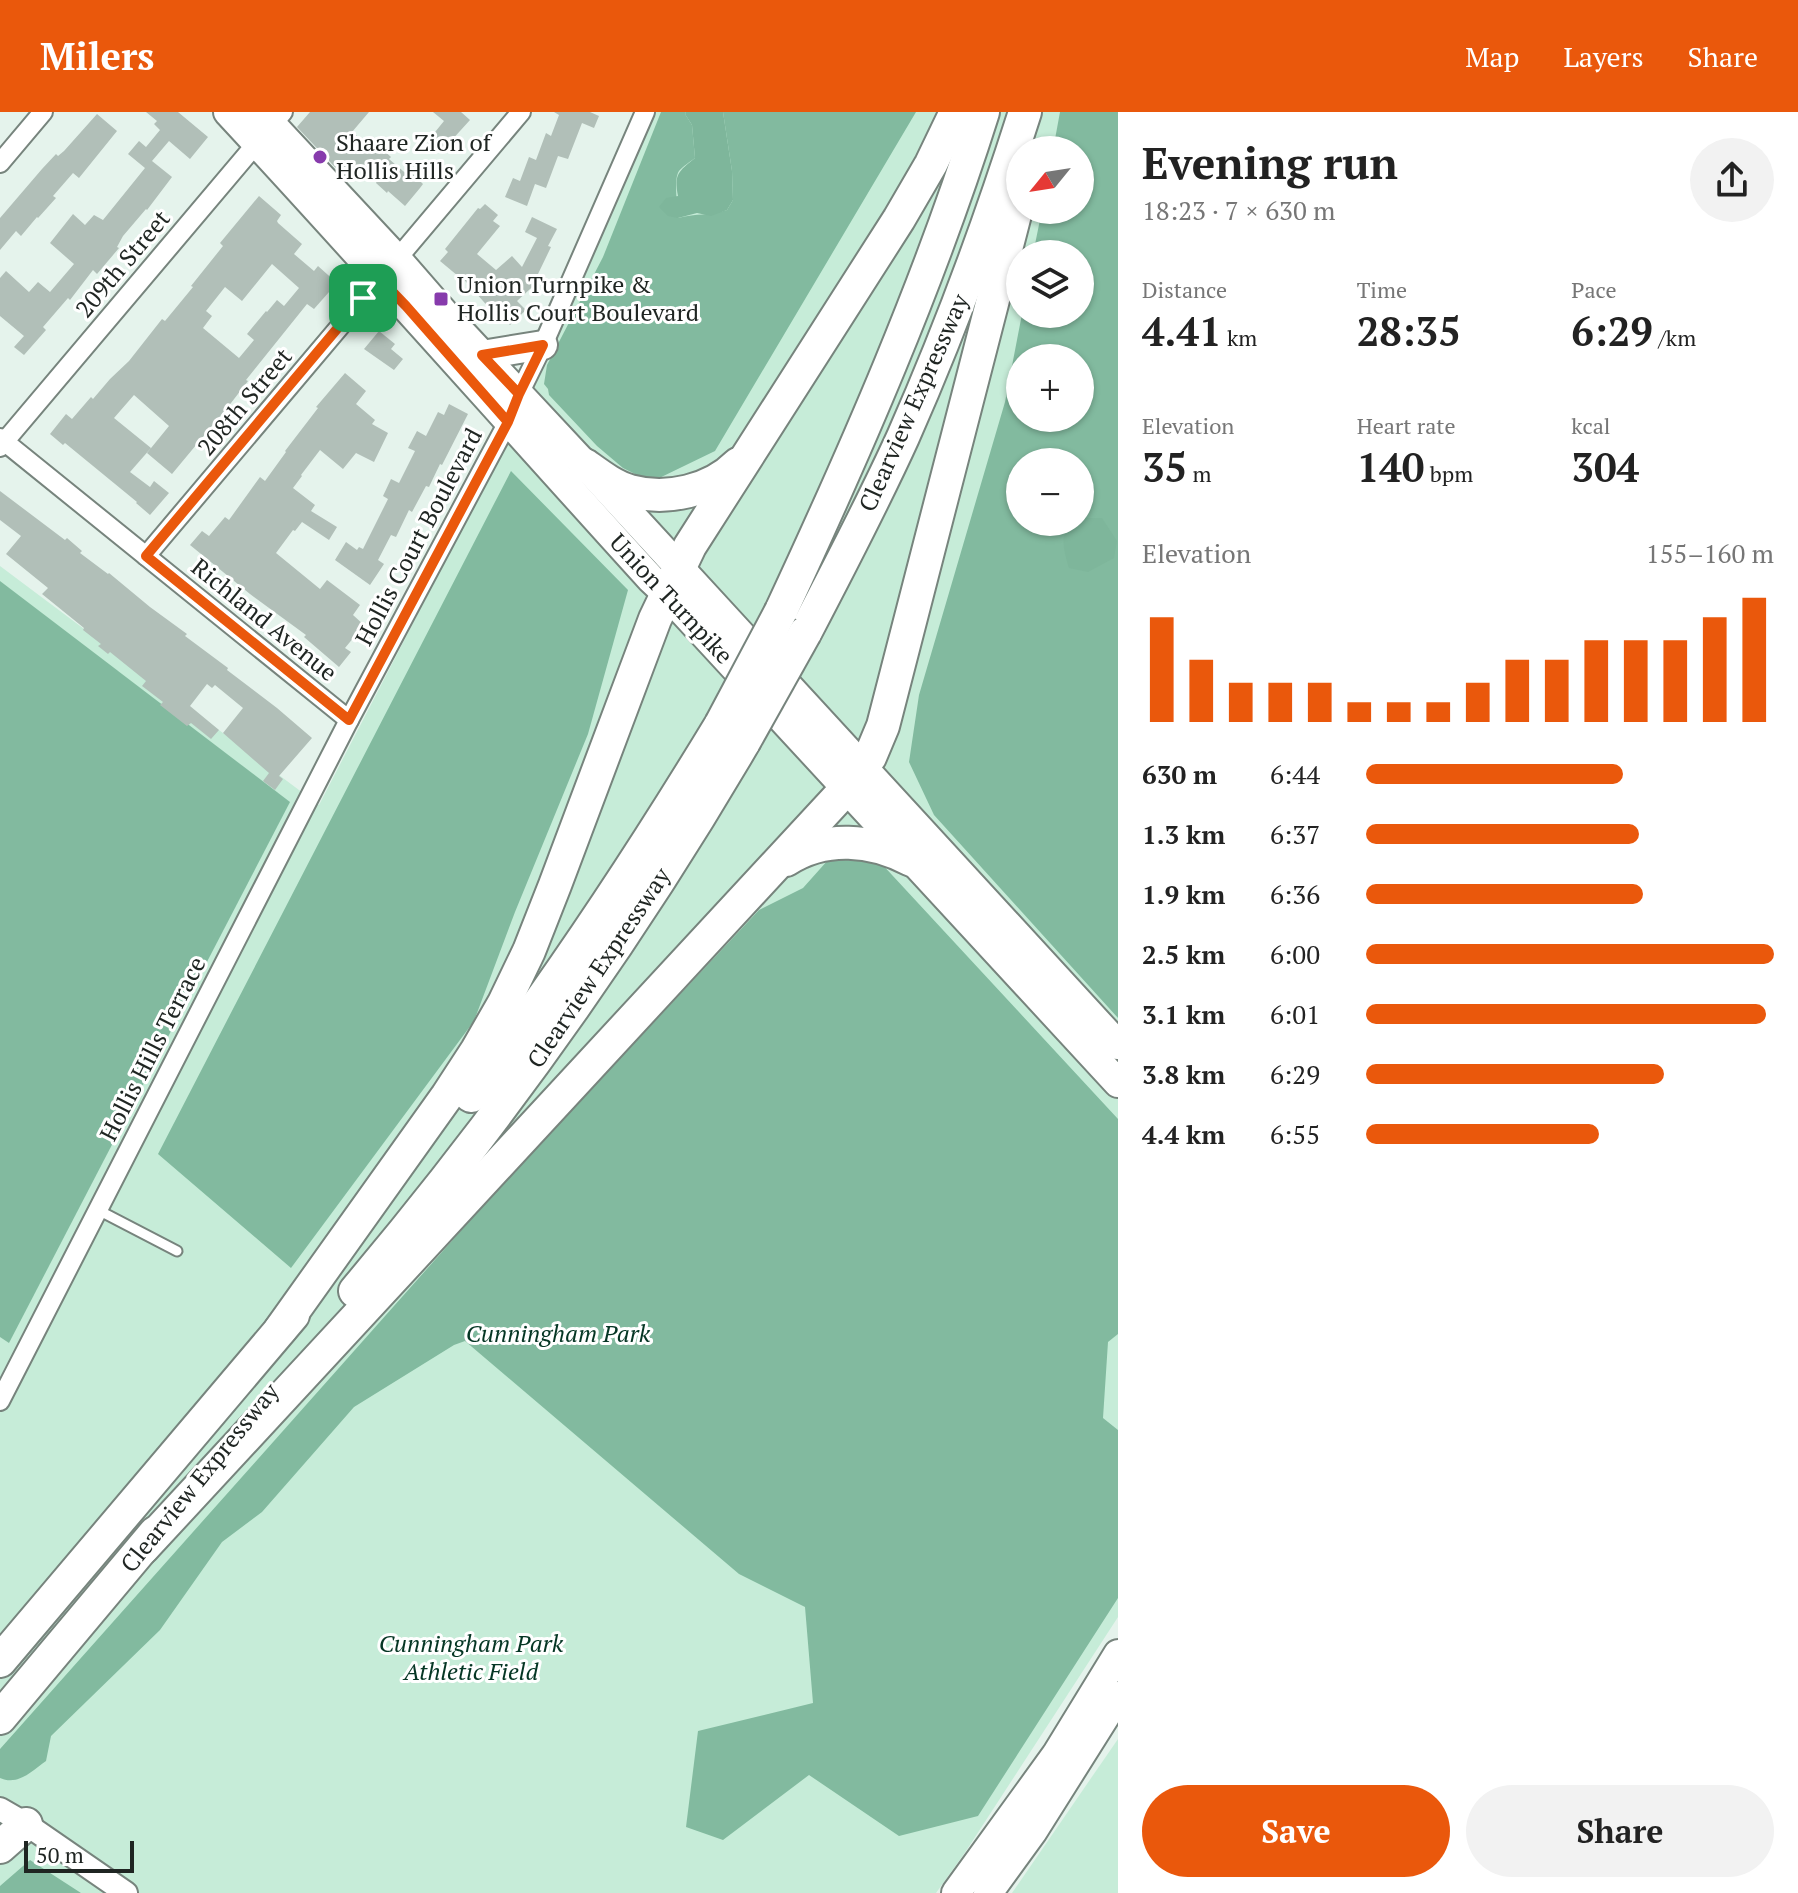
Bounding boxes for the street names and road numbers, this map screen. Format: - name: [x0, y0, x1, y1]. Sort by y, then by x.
- street label: 209th Street: [68, 203, 177, 324]
- street label: Clearview Expressway: [851, 288, 976, 516]
- street label: 208th Street: [190, 341, 299, 462]
- street label: Hollis Court Boulevard: [347, 422, 489, 651]
- street label: Union Turnpike: [603, 526, 740, 670]
- street label: Richland Avenue: [185, 551, 344, 688]
- street label: Clearview Expressway: [519, 860, 678, 1074]
- street label: Hollis Hills Terrace: [92, 951, 212, 1146]
- street label: Clearview Expressway: [113, 1375, 286, 1579]

